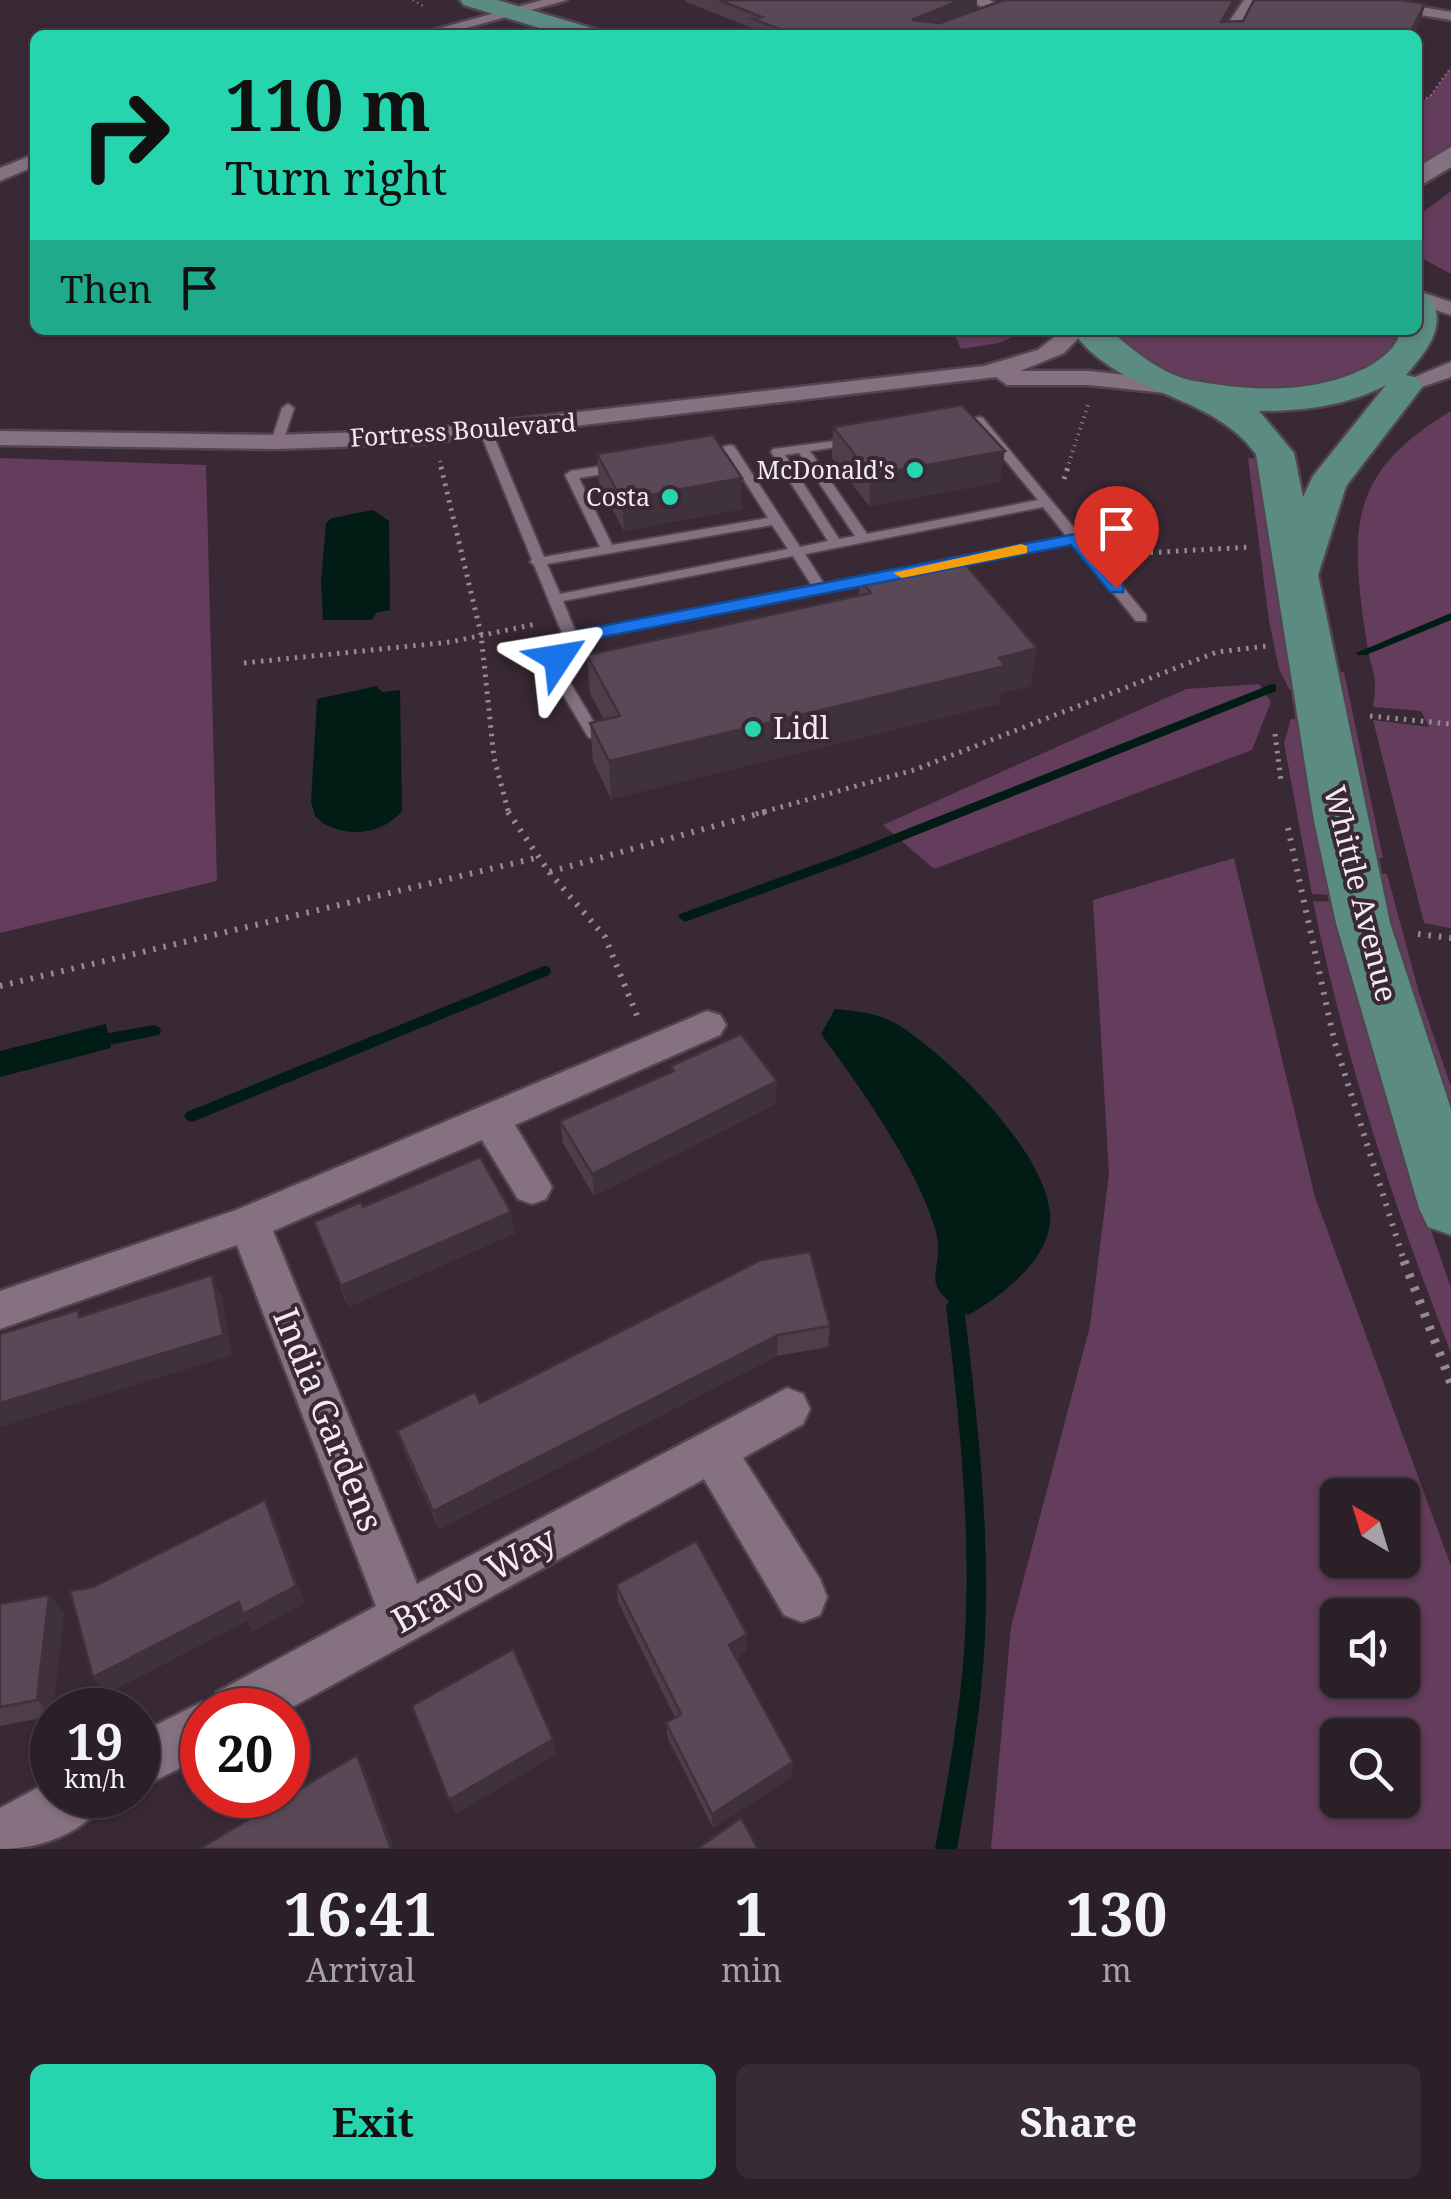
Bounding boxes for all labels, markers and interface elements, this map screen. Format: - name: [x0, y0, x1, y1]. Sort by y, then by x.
- text: 110 m: [225, 56, 431, 152]
- icon: right: [60, 70, 190, 200]
- text: Turn right: [225, 147, 447, 208]
- icon: arrive: [172, 260, 227, 315]
- text: Then: [60, 262, 152, 314]
- street label: Fortress Boulevard: [349, 404, 577, 454]
- place label: McDonald's: [757, 452, 895, 486]
- marker: McDonald's: [904, 459, 926, 481]
- place label: Costa: [586, 479, 650, 513]
- marker: Costa: [659, 486, 681, 508]
- pin: [1074, 486, 1159, 589]
- icon: arrive: [1089, 501, 1144, 556]
- position arrow: [506, 606, 610, 710]
- place label: Lidl: [773, 707, 829, 748]
- marker: Lidl: [742, 718, 764, 740]
- street label: Whittle Avenue: [1315, 781, 1408, 1006]
- street label: India Gardens: [263, 1301, 396, 1538]
- north arrow: [1320, 1478, 1420, 1578]
- map controls: [1320, 1478, 1420, 1818]
- street label: Bravo Way: [383, 1514, 564, 1643]
- button: sound: [1320, 1598, 1420, 1698]
- speed limit sign: 20: [180, 1688, 310, 1818]
- text: 19: [67, 1707, 123, 1775]
- button: search: [1320, 1718, 1420, 1818]
- text: km/h: [64, 1761, 126, 1795]
- text: 16:41: [284, 1872, 437, 1954]
- text: 1: [735, 1872, 769, 1954]
- text: 130: [1066, 1872, 1167, 1954]
- text: Arrival: [306, 1948, 415, 1991]
- text: min: [721, 1948, 782, 1991]
- text: m: [1101, 1948, 1132, 1991]
- button: Exit: [30, 2064, 716, 2179]
- button: Share: [736, 2064, 1421, 2179]

